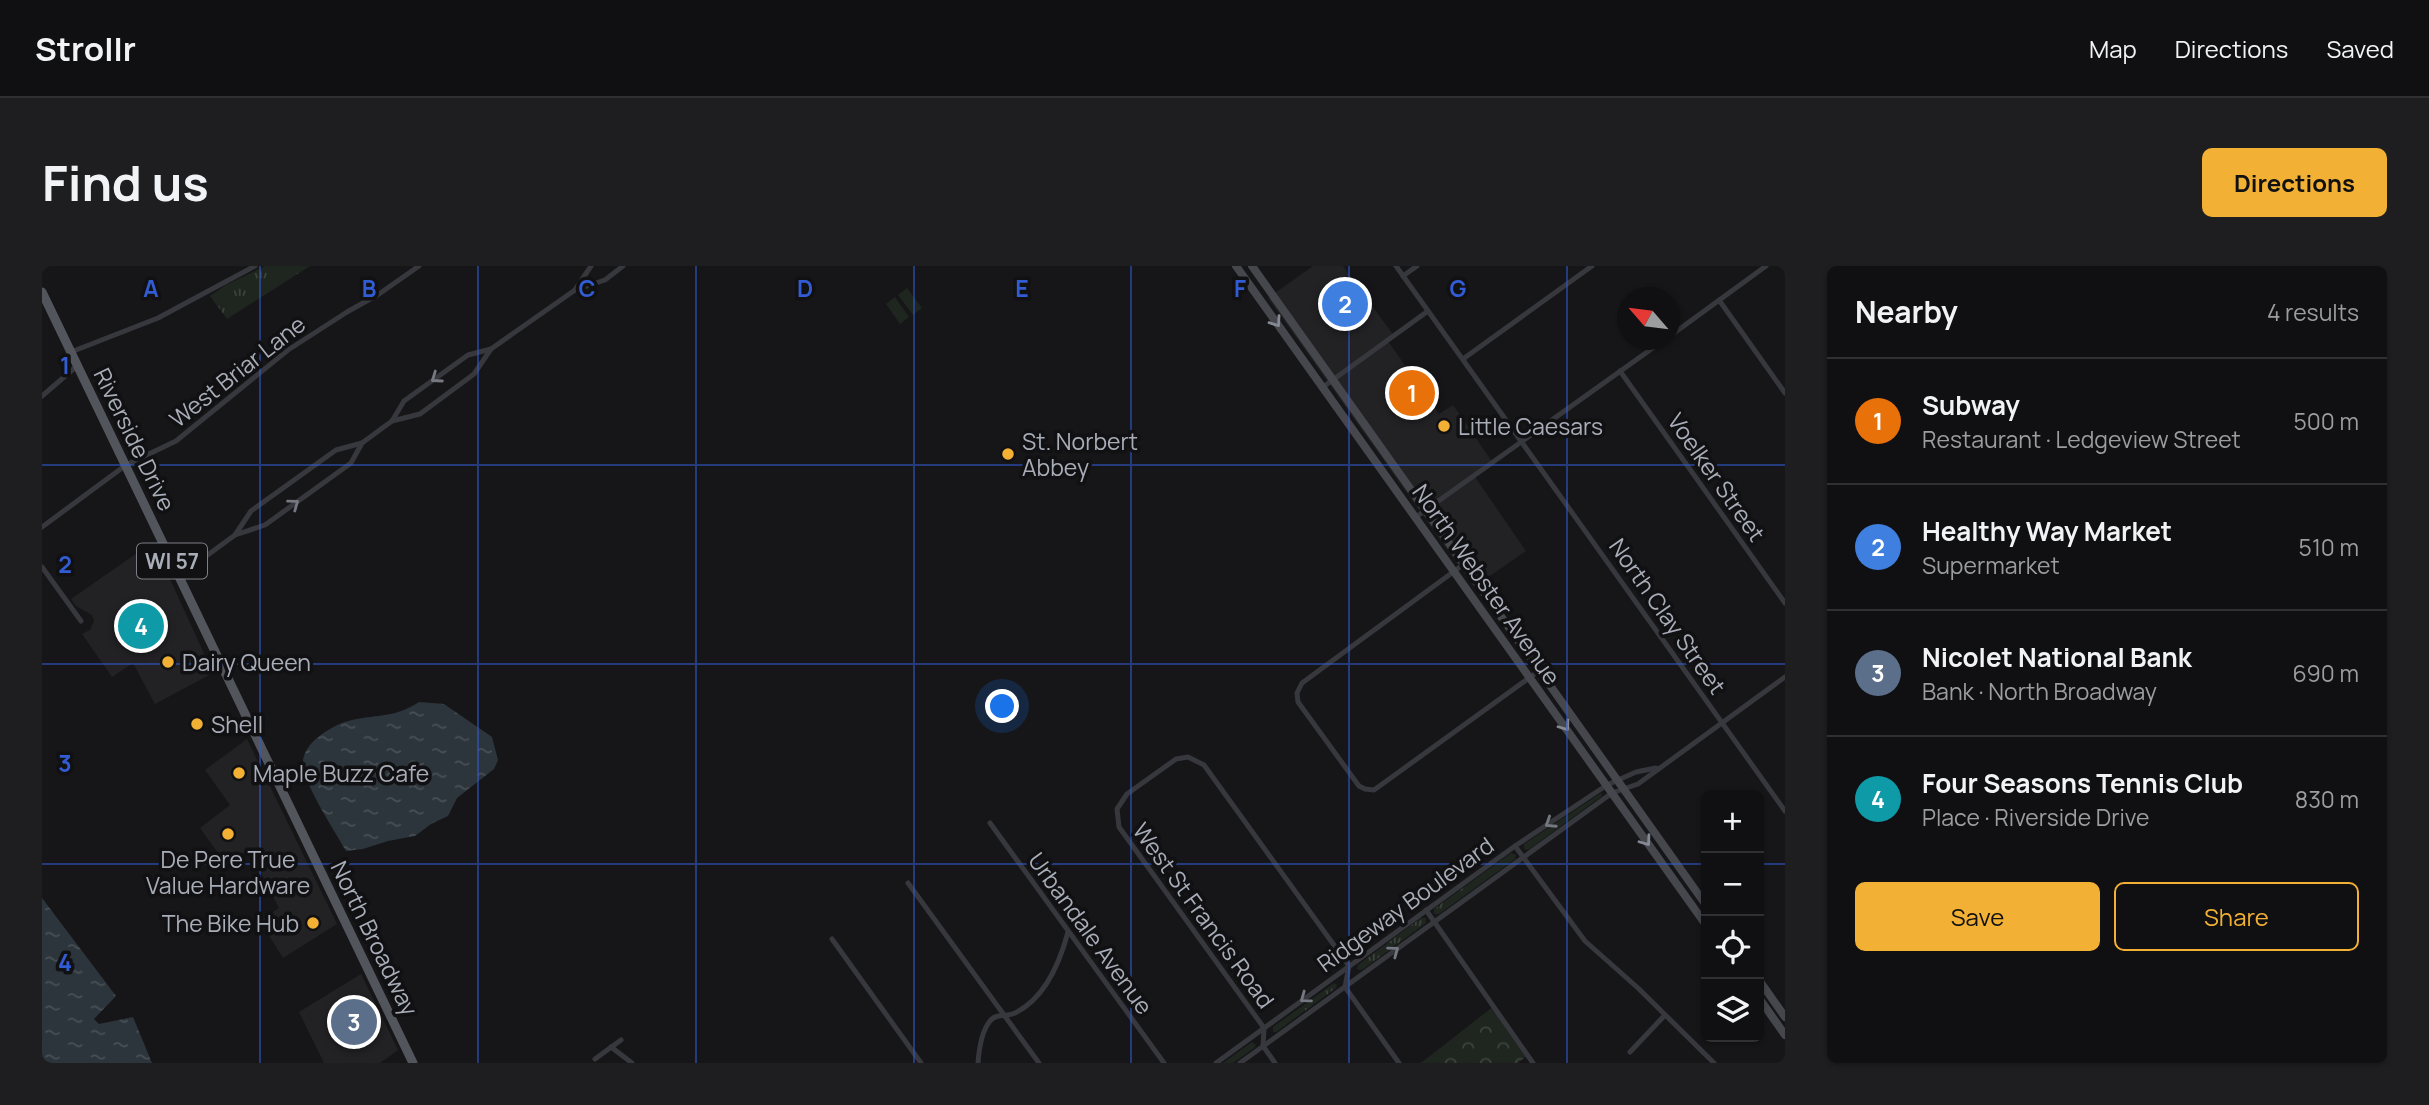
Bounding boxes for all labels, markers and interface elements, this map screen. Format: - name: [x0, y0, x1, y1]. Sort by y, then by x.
- text: Strollr: [35, 26, 136, 71]
- text: Map: [2089, 32, 2137, 65]
- text: Directions: [2175, 32, 2288, 65]
- text: Saved: [2326, 32, 2394, 65]
- button: Directions: [2202, 148, 2387, 217]
- text: Find us: [42, 149, 209, 216]
- text: A: [143, 272, 159, 304]
- text: B: [362, 272, 376, 304]
- text: C: [579, 272, 596, 304]
- text: D: [797, 272, 813, 304]
- text: E: [1015, 272, 1029, 304]
- text: F: [1234, 272, 1246, 304]
- text: G: [1450, 272, 1467, 304]
- pin: 2: [1322, 278, 1368, 330]
- north arrow: [1617, 287, 1680, 350]
- text: Nearby: [1855, 291, 1958, 332]
- text: 4 results: [2267, 296, 2359, 328]
- street label: West Briar Lane: [162, 308, 312, 434]
- one-way arrow: [1268, 314, 1280, 327]
- text: 1: [60, 349, 70, 381]
- street label: Riverside Drive: [87, 362, 183, 516]
- pin: 1: [1389, 367, 1435, 419]
- one-way arrow: [431, 370, 444, 382]
- text: Subway: [1922, 387, 2020, 423]
- text: 1: [1873, 405, 1883, 437]
- text: 500 m: [2294, 405, 2359, 437]
- street label: Voelker Street: [1661, 406, 1773, 548]
- place label: Little Caesars: [1458, 410, 1603, 442]
- marker: Little Caesars: [1436, 418, 1452, 434]
- text: Restaurant · Ledgeview Street: [1922, 423, 2241, 455]
- place label: St. Norbert Abbey: [1022, 425, 1138, 483]
- marker: St. Norbert Abbey: [1000, 446, 1016, 462]
- street label: North Webster Avenue: [1406, 477, 1568, 691]
- one-way arrow: [286, 500, 299, 512]
- text: Healthy Way Market: [1922, 513, 2172, 549]
- text: 2: [1871, 531, 1885, 563]
- text: 510 m: [2299, 531, 2359, 563]
- street label: North Clay Street: [1602, 532, 1734, 700]
- road number: WI 57: [137, 544, 207, 578]
- text: 2: [58, 548, 72, 580]
- text: Supermarket: [1922, 549, 2060, 581]
- pin: 4: [118, 600, 164, 652]
- text: Nicolet National Bank: [1922, 639, 2192, 675]
- place label: Dairy Queen: [182, 646, 311, 678]
- marker: Dairy Queen: [160, 654, 176, 670]
- text: 3: [1871, 657, 1885, 689]
- text: 690 m: [2293, 657, 2359, 689]
- text: Bank · North Broadway: [1922, 675, 2157, 707]
- your location: [985, 689, 1019, 723]
- place label: Shell: [211, 708, 263, 740]
- marker: Shell: [189, 716, 205, 732]
- one-way arrow: [1556, 718, 1569, 731]
- text: 3: [58, 747, 72, 779]
- place label: Maple Buzz Cafe: [253, 757, 429, 789]
- marker: Maple Buzz Cafe: [231, 765, 247, 781]
- text: Four Seasons Tennis Club: [1922, 765, 2243, 801]
- text: 4: [1871, 783, 1885, 815]
- text: 830 m: [2295, 783, 2359, 815]
- map controls: [1701, 790, 1764, 1042]
- button: +: [1701, 790, 1764, 853]
- text: Place · Riverside Drive: [1922, 801, 2150, 833]
- one-way arrow: [1545, 815, 1558, 827]
- street label: West St Francis Road: [1126, 816, 1282, 1014]
- marker: De Pere True Value Hardware: [220, 826, 236, 842]
- street label: Ridgeway Boulevard: [1310, 829, 1500, 979]
- one-way arrow: [1638, 833, 1650, 846]
- place label: De Pere True Value Hardware: [146, 843, 310, 901]
- street label: Urbandale Avenue: [1021, 846, 1161, 1020]
- button: −: [1701, 853, 1764, 916]
- street label: North Broadway: [324, 855, 426, 1021]
- button: Save: [1855, 882, 2100, 951]
- button: Share: [2114, 882, 2359, 951]
- place label: The Bike Hub: [162, 907, 299, 939]
- marker: The Bike Hub: [305, 915, 321, 931]
- button: locate: [1701, 916, 1764, 979]
- text: 4: [58, 946, 72, 978]
- one-way arrow: [1386, 947, 1399, 959]
- button: layers: [1701, 979, 1764, 1042]
- one-way arrow: [1300, 990, 1313, 1003]
- pin: 3: [331, 996, 377, 1048]

